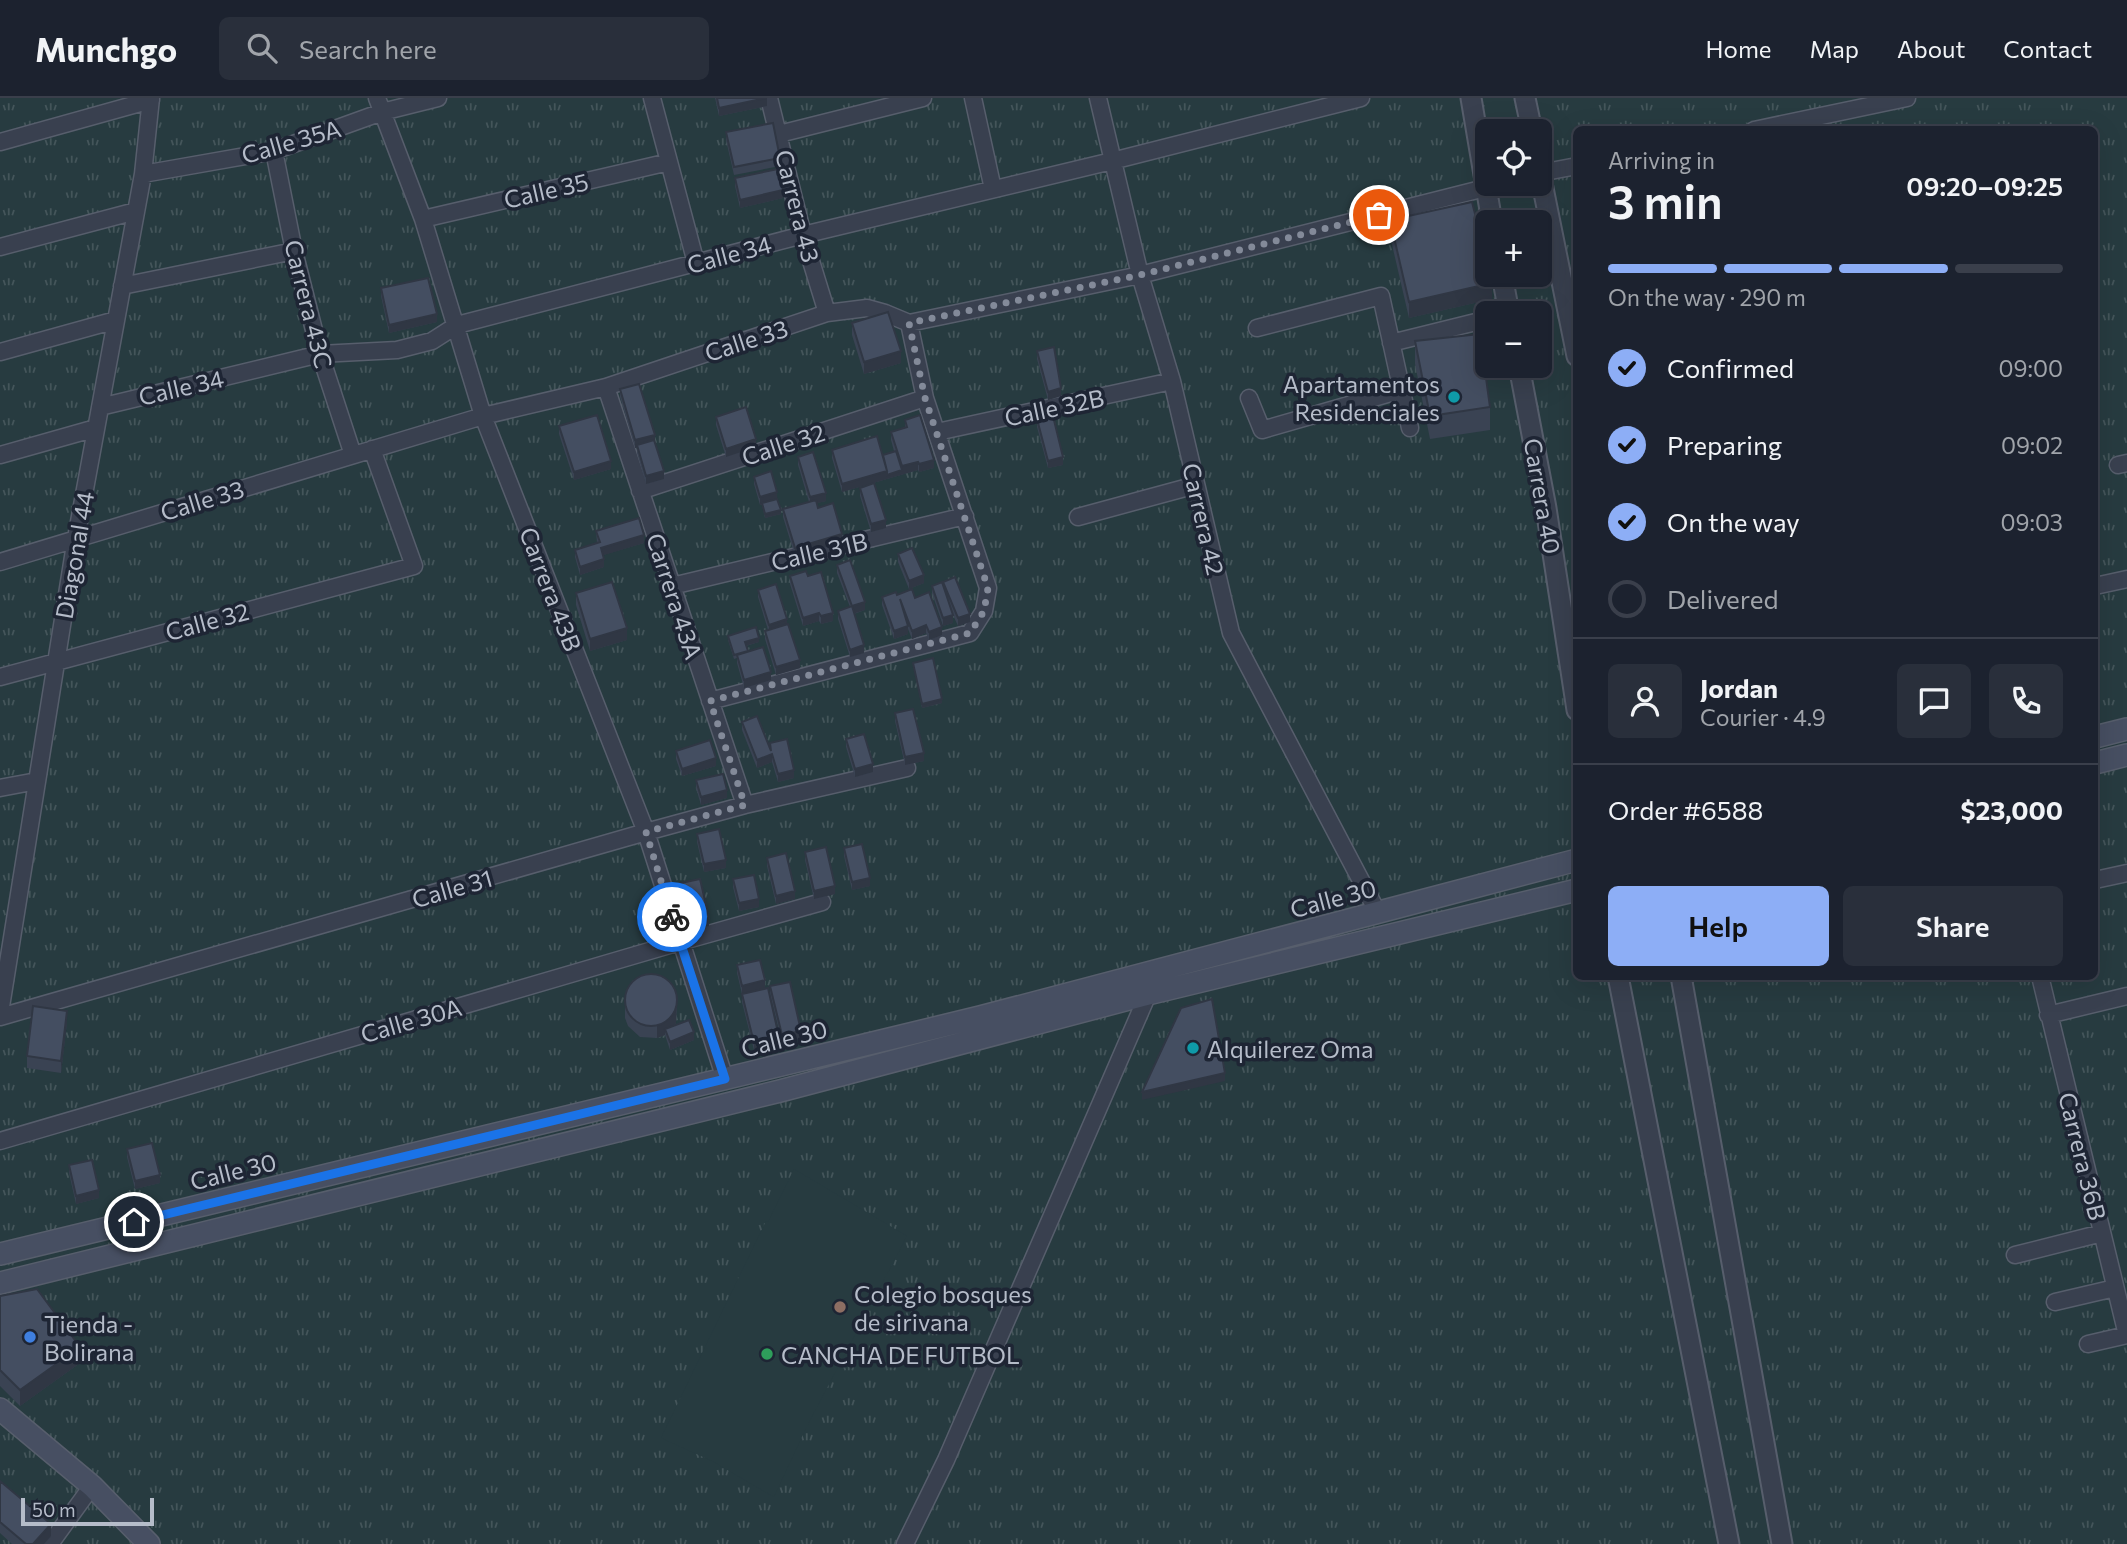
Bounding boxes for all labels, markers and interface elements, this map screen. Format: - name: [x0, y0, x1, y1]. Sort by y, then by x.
- search box: [219, 17, 709, 80]
- text: Munchgo: [35, 28, 177, 69]
- icon: search: [243, 29, 281, 67]
- text: Search here: [299, 33, 437, 64]
- text: Home: [1706, 34, 1772, 63]
- text: Map: [1810, 34, 1859, 63]
- text: About: [1897, 34, 1965, 63]
- text: Contact: [2003, 34, 2092, 63]
- street label: Calle 35A: [238, 113, 344, 169]
- map controls: [1475, 119, 1552, 378]
- button: locate: [1475, 119, 1552, 196]
- text: Arriving in: [1608, 146, 1715, 174]
- street label: Carrera 43: [770, 147, 826, 265]
- street label: Calle 35: [501, 166, 591, 214]
- text: 09:20–09:25: [1906, 170, 2063, 201]
- text: 3 min: [1608, 172, 1723, 228]
- pin: [1349, 185, 1409, 245]
- icon: bag: [1360, 196, 1398, 234]
- button: +: [1475, 210, 1552, 287]
- street label: Calle 34: [683, 229, 775, 279]
- street label: Carrera 43C: [279, 237, 339, 371]
- text: On the way · 290 m: [1608, 283, 1806, 311]
- button: −: [1475, 301, 1552, 378]
- street label: Calle 33: [701, 313, 791, 367]
- icon: check: [1608, 349, 1646, 387]
- text: Confirmed: [1667, 352, 1794, 383]
- text: 09:00: [1999, 354, 2063, 382]
- street label: Calle 34: [136, 363, 226, 411]
- place label: Apartamentos Residenciales: [1283, 369, 1440, 426]
- street label: Calle 32B: [1002, 382, 1106, 432]
- marker: Apartamentos Residenciales: [1446, 389, 1462, 405]
- street label: Calle 32: [738, 417, 828, 471]
- icon: check: [1608, 426, 1646, 464]
- text: Preparing: [1667, 429, 1782, 460]
- text: 09:02: [2001, 431, 2063, 459]
- street label: Carrera 40: [1519, 436, 1567, 556]
- street label: Carrera 42: [1177, 460, 1231, 578]
- street label: Calle 33: [157, 474, 247, 526]
- street label: Diagonal 44: [48, 489, 100, 621]
- icon: check: [1608, 503, 1646, 541]
- text: On the way: [1667, 506, 1800, 537]
- text: 09:03: [2001, 508, 2063, 536]
- street label: Carrera 43B: [514, 523, 588, 655]
- street label: Calle 31B: [768, 526, 870, 576]
- street label: Carrera 43A: [641, 529, 709, 663]
- text: Delivered: [1667, 583, 1778, 614]
- street label: Calle 32: [162, 596, 252, 646]
- button: person: [1608, 664, 1682, 738]
- button: chat: [1897, 664, 1971, 738]
- button: phone: [1989, 664, 2063, 738]
- text: Jordan: [1700, 672, 1778, 703]
- text: Courier · 4.9: [1700, 703, 1826, 731]
- text: Order #6588: [1608, 794, 1763, 825]
- text: $23,000: [1961, 794, 2063, 825]
- street label: Calle 31: [408, 863, 496, 913]
- street label: Calle 30: [1287, 873, 1379, 923]
- courier: [637, 882, 707, 952]
- button: Help: [1608, 886, 1829, 966]
- button: Share: [1843, 886, 2063, 966]
- icon: bike: [653, 898, 691, 936]
- street label: Calle 30A: [357, 992, 465, 1048]
- street label: Calle 30: [738, 1013, 830, 1063]
- place label: Alquilerez Oma: [1207, 1034, 1373, 1063]
- marker: Alquilerez Oma: [1185, 1040, 1201, 1056]
- street label: Carrera 36B: [2053, 1089, 2113, 1223]
- street label: Calle 30: [187, 1146, 279, 1196]
- pin: [104, 1192, 164, 1252]
- icon: home: [115, 1203, 153, 1241]
- place label: Colegio bosques de sirivana: [854, 1279, 1032, 1336]
- marker: Colegio bosques de sirivana: [832, 1299, 848, 1315]
- place label: Tienda - Bolirana: [44, 1309, 134, 1366]
- marker: Tienda - Bolirana: [22, 1329, 38, 1345]
- place label: CANCHA DE FUTBOL: [781, 1340, 1020, 1369]
- marker: CANCHA DE FUTBOL: [759, 1346, 775, 1362]
- scale bar: [21, 1495, 154, 1527]
- text: 50 m: [32, 1498, 76, 1521]

